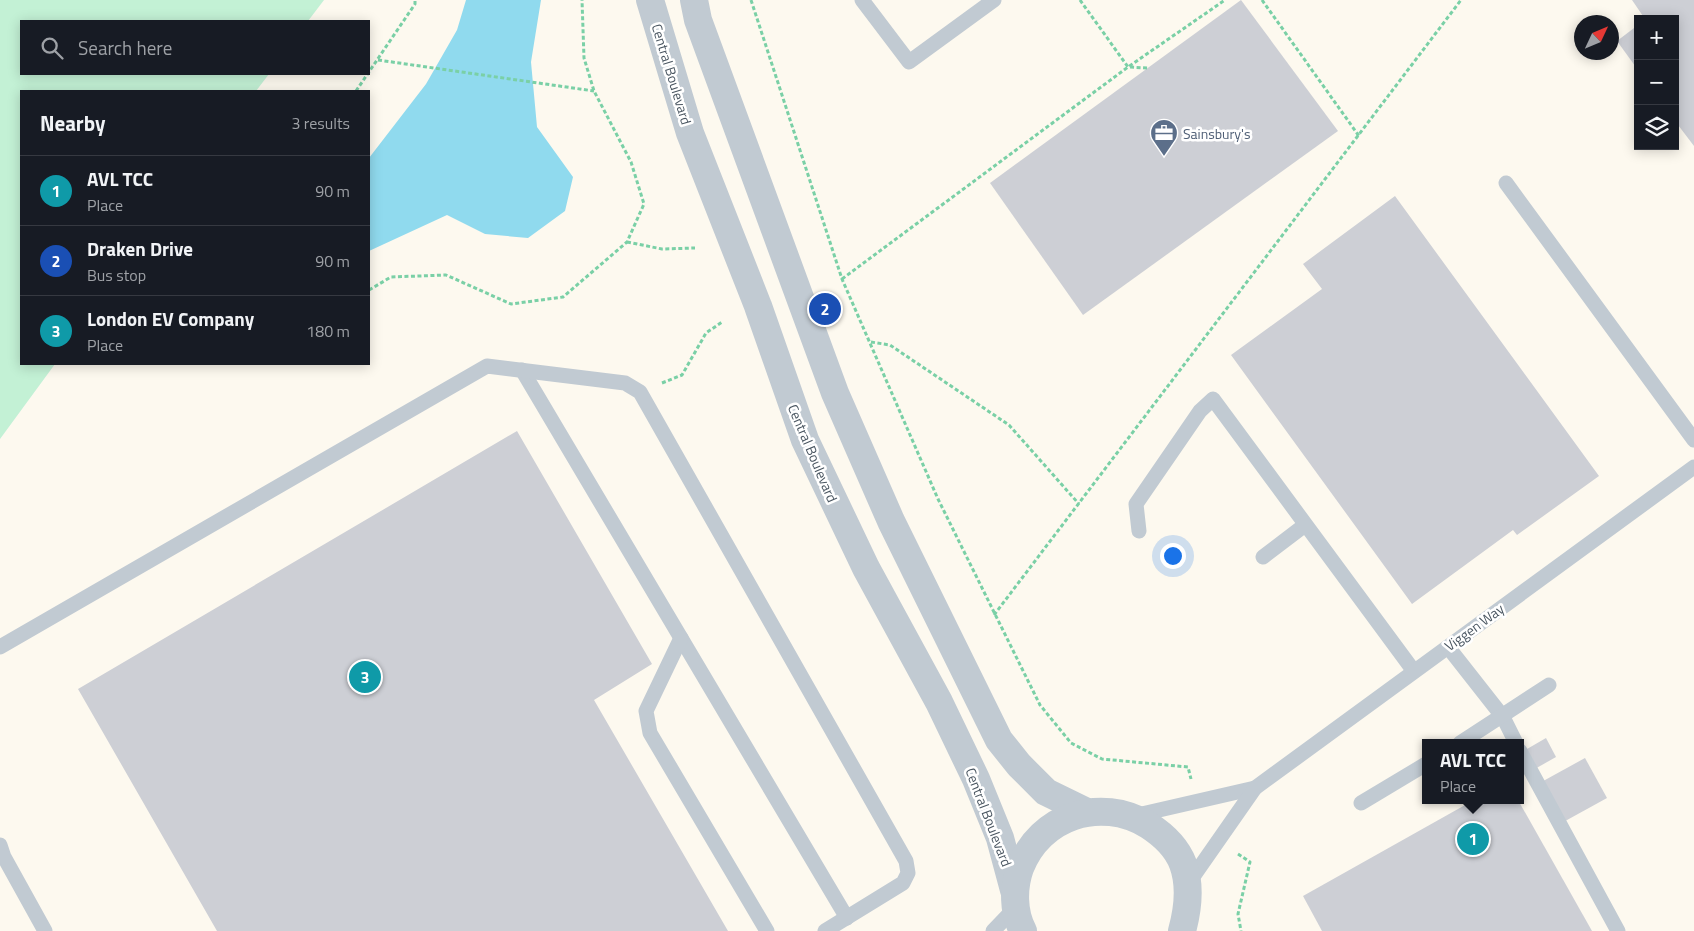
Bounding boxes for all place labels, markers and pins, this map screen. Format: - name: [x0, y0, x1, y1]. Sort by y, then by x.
- office icon: Sainsbury's: [1149, 118, 1179, 157]
- place label: Sainsbury's: [1183, 123, 1250, 144]
- pin: 2: [809, 290, 841, 328]
- pin: 3: [349, 658, 381, 696]
- pin: 1: [1457, 820, 1489, 858]

